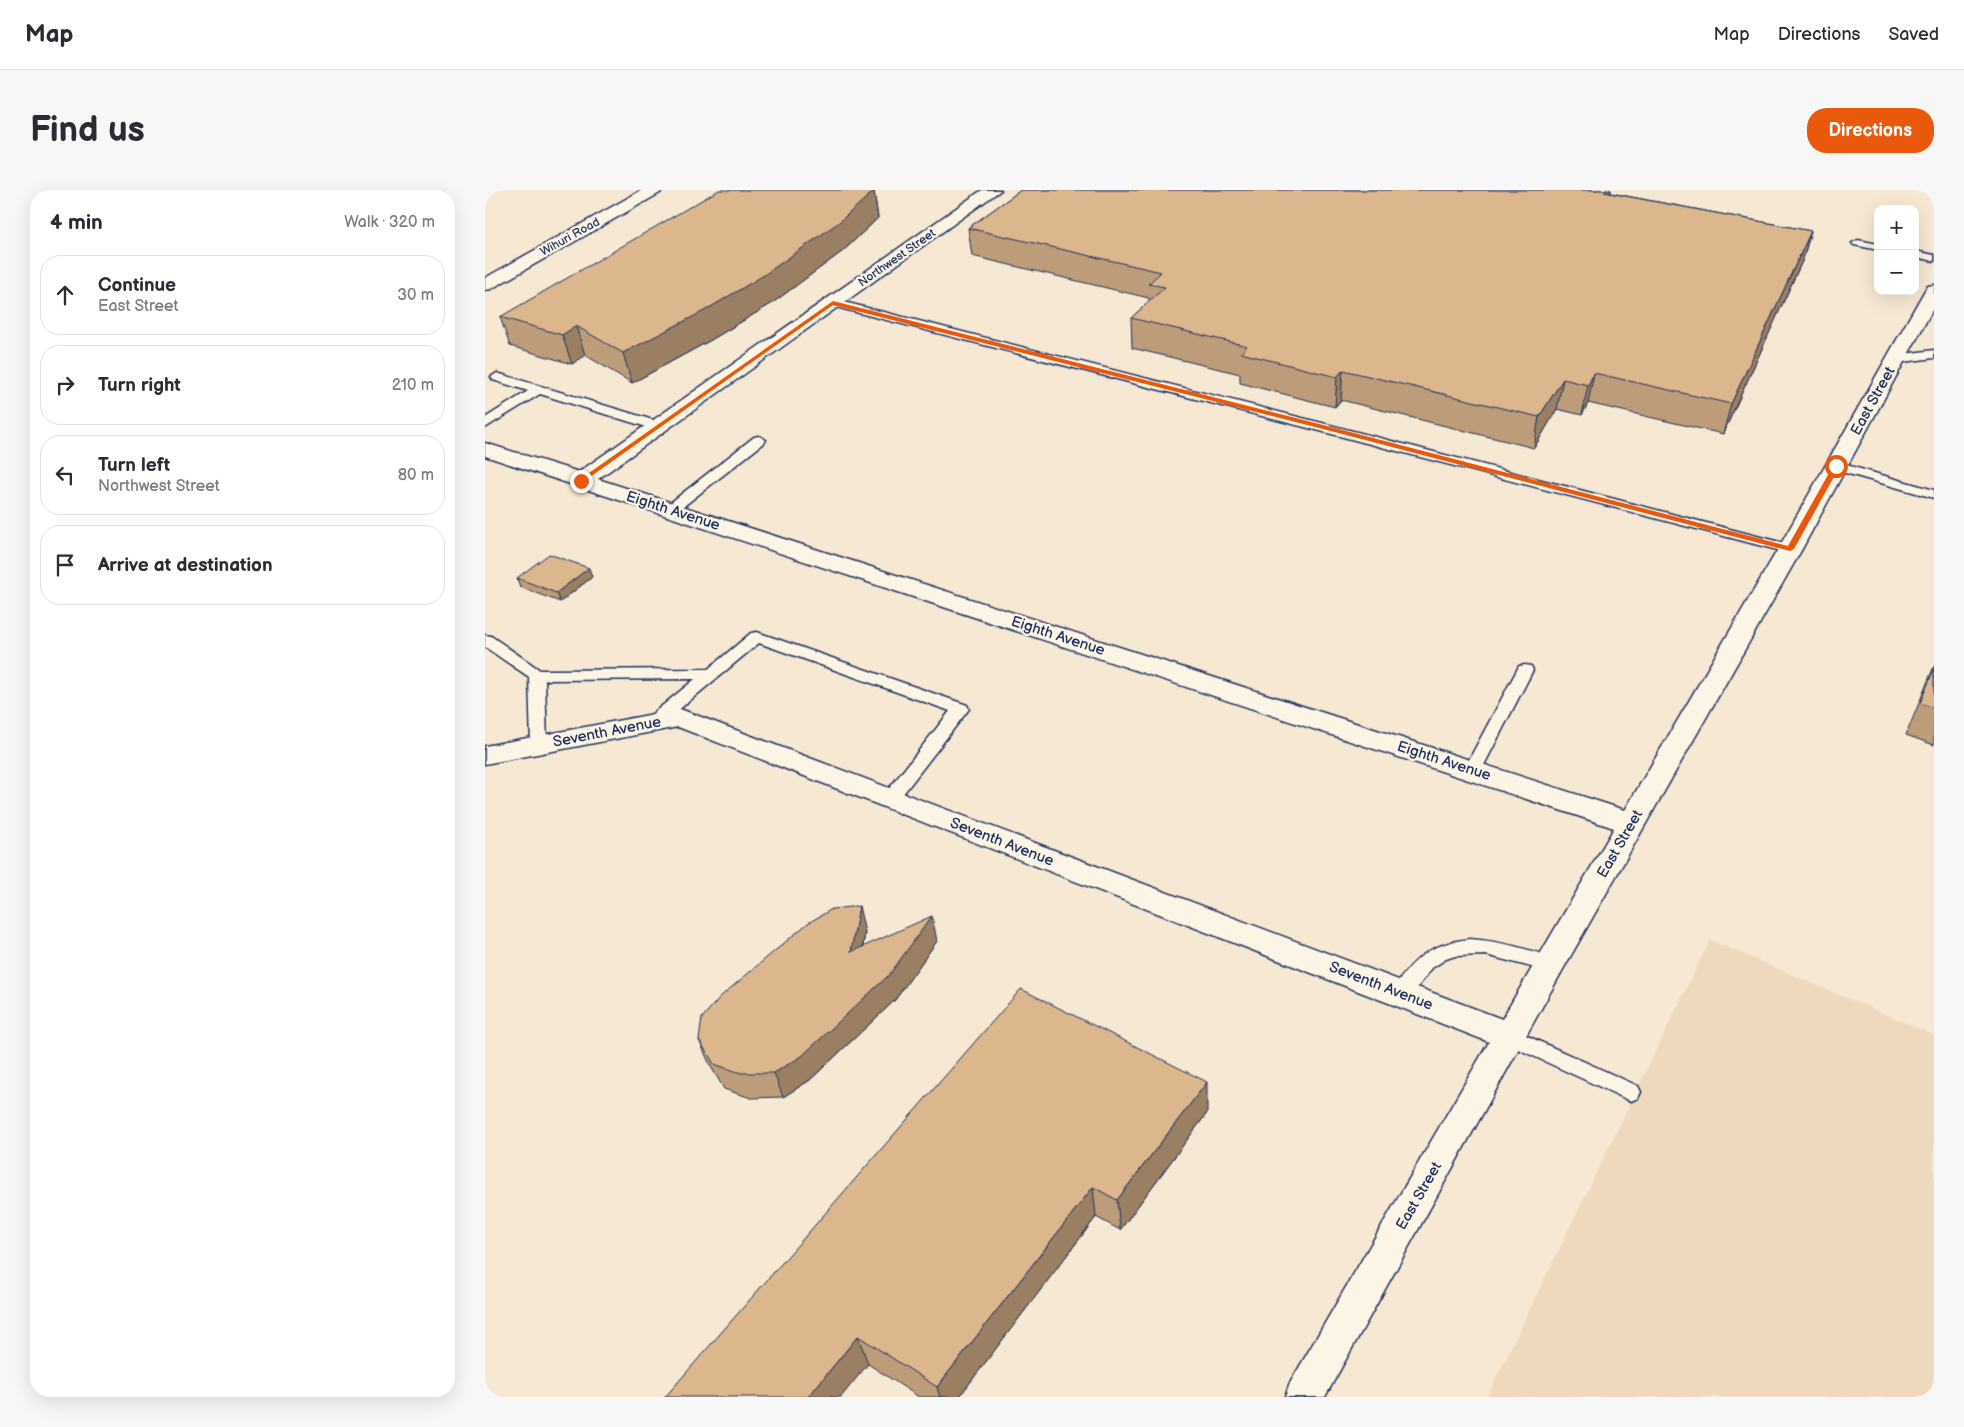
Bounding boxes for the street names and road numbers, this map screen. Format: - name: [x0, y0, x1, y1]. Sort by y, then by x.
- street label: Wihuri Road: [538, 214, 603, 260]
- street label: Northwest Street: [855, 226, 939, 290]
- street label: East Street: [1846, 363, 1900, 439]
- street label: Eighth Avenue: [624, 487, 722, 535]
- street label: Eighth Avenue: [1009, 612, 1107, 660]
- street label: Seventh Avenue: [551, 712, 663, 752]
- street label: Eighth Avenue: [1395, 737, 1493, 785]
- street label: East Street: [1593, 806, 1647, 881]
- street label: Seventh Avenue: [947, 813, 1057, 871]
- street label: Seventh Avenue: [1326, 957, 1436, 1015]
- street label: East Street: [1392, 1158, 1446, 1233]

